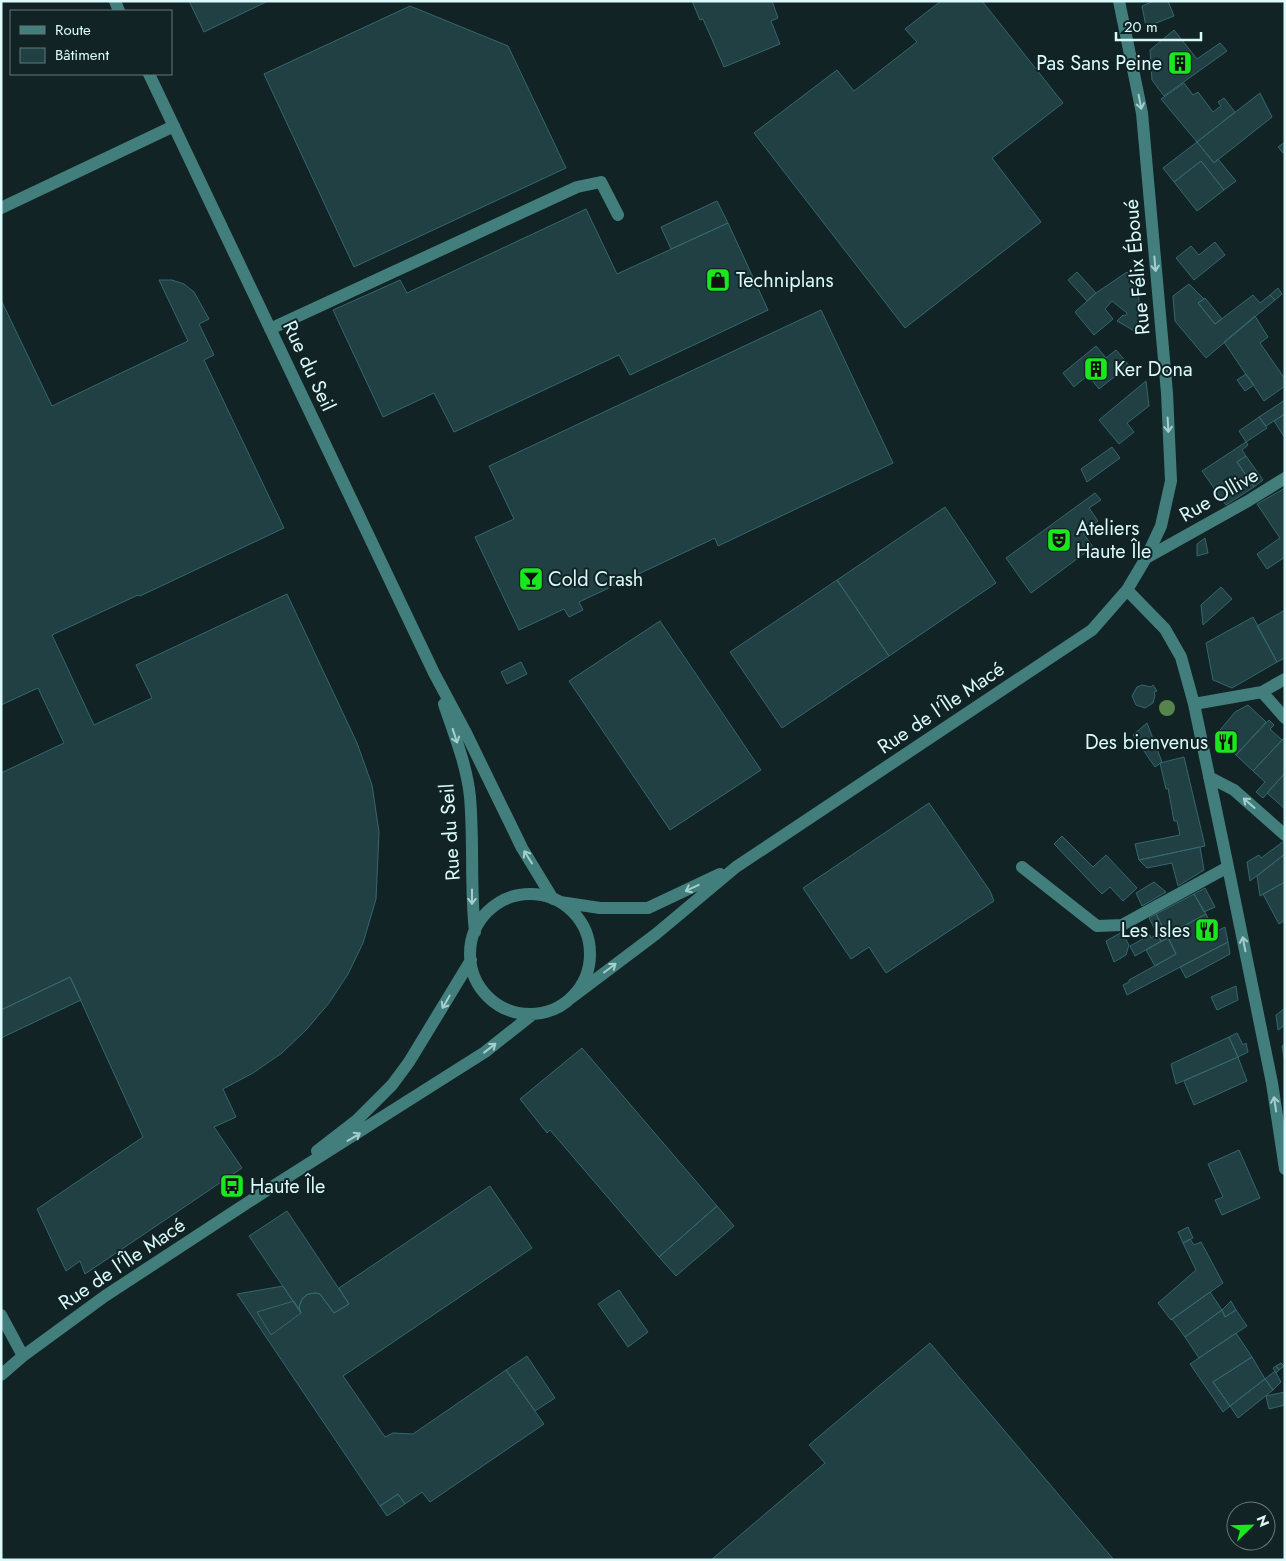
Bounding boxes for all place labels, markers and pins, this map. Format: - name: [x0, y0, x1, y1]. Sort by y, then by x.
- place label: Pas Sans Peine: [1036, 49, 1162, 78]
- building icon: Pas Sans Peine: [1167, 50, 1193, 76]
- place label: Techniplans: [736, 266, 834, 295]
- shop icon: Techniplans: [705, 267, 731, 293]
- place label: Ker Dona: [1114, 355, 1193, 384]
- building icon: Ker Dona: [1083, 356, 1109, 382]
- place label: Ateliers Haute Île: [1076, 514, 1151, 566]
- theatre icon: Ateliers Haute Île: [1046, 527, 1072, 553]
- place label: Cold Crash: [548, 565, 643, 594]
- bar icon: Cold Crash: [518, 566, 544, 592]
- place label: Des bienvenus: [1085, 728, 1208, 757]
- restaurant icon: Des bienvenus: [1213, 729, 1239, 755]
- place label: Les Isles: [1121, 916, 1190, 945]
- restaurant icon: Les Isles: [1194, 917, 1220, 943]
- place label: Haute Île: [250, 1172, 325, 1201]
- bus stop icon: Haute Île: [219, 1173, 245, 1199]

